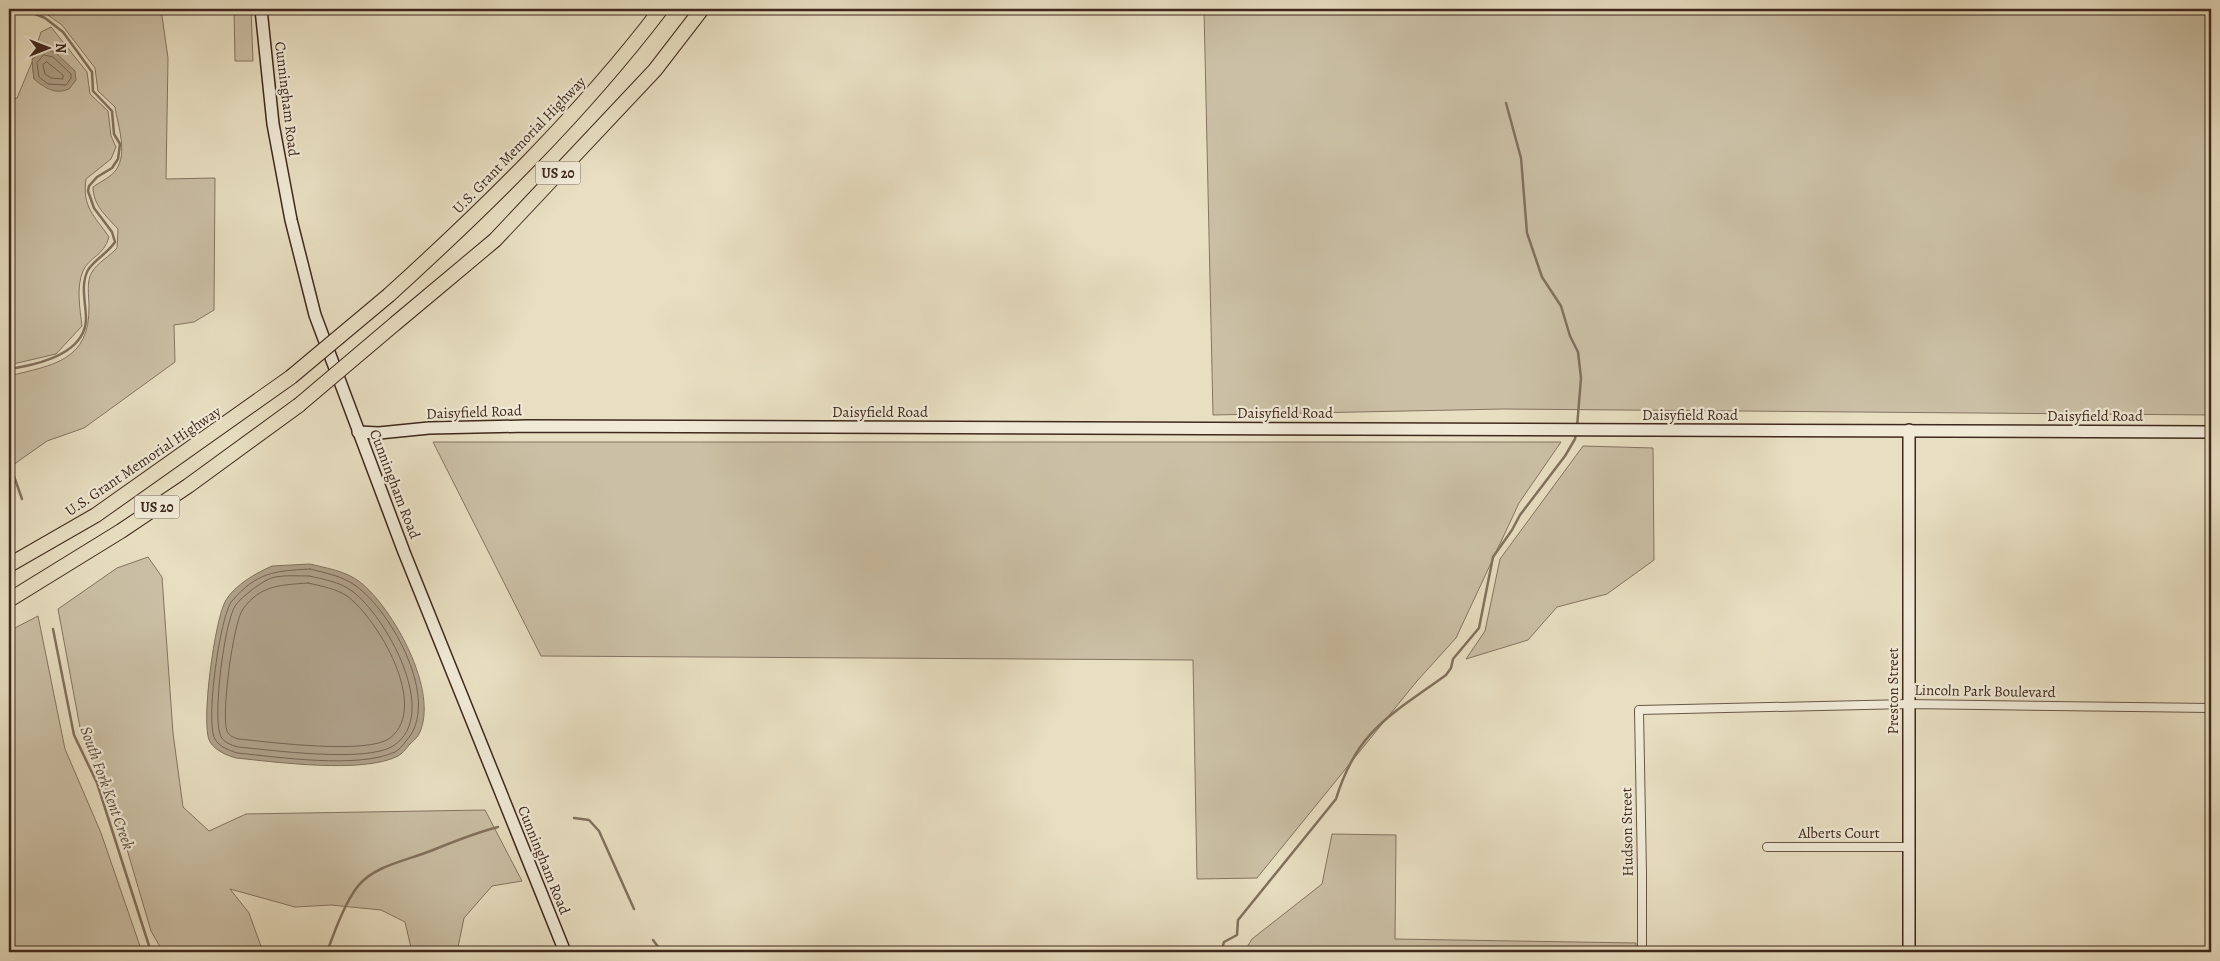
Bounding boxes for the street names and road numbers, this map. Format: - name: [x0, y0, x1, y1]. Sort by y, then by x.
- street label: Cunningham Road: [270, 40, 304, 159]
- street label: U.S. Grant Memorial Highway: [448, 72, 590, 218]
- road number: US 20: [536, 162, 580, 184]
- street label: Daisyfield Road: [426, 400, 523, 424]
- street label: U.S. Grant Memorial Highway: [61, 401, 225, 521]
- street label: Daisyfield Road: [832, 402, 929, 422]
- street label: Daisyfield Road: [1237, 403, 1334, 423]
- street label: Daisyfield Road: [1642, 405, 1739, 425]
- street label: Daisyfield Road: [2047, 406, 2144, 426]
- street label: Cunningham Road: [365, 426, 425, 542]
- road number: US 20: [134, 496, 180, 518]
- street label: Preston Street: [1883, 647, 1903, 734]
- street label: Lincoln Park Boulevard: [1914, 680, 2057, 702]
- street label: Hudson Street: [1616, 787, 1638, 877]
- street label: Cunningham Road: [513, 803, 575, 918]
- street label: Alberts Court: [1797, 823, 1880, 843]

